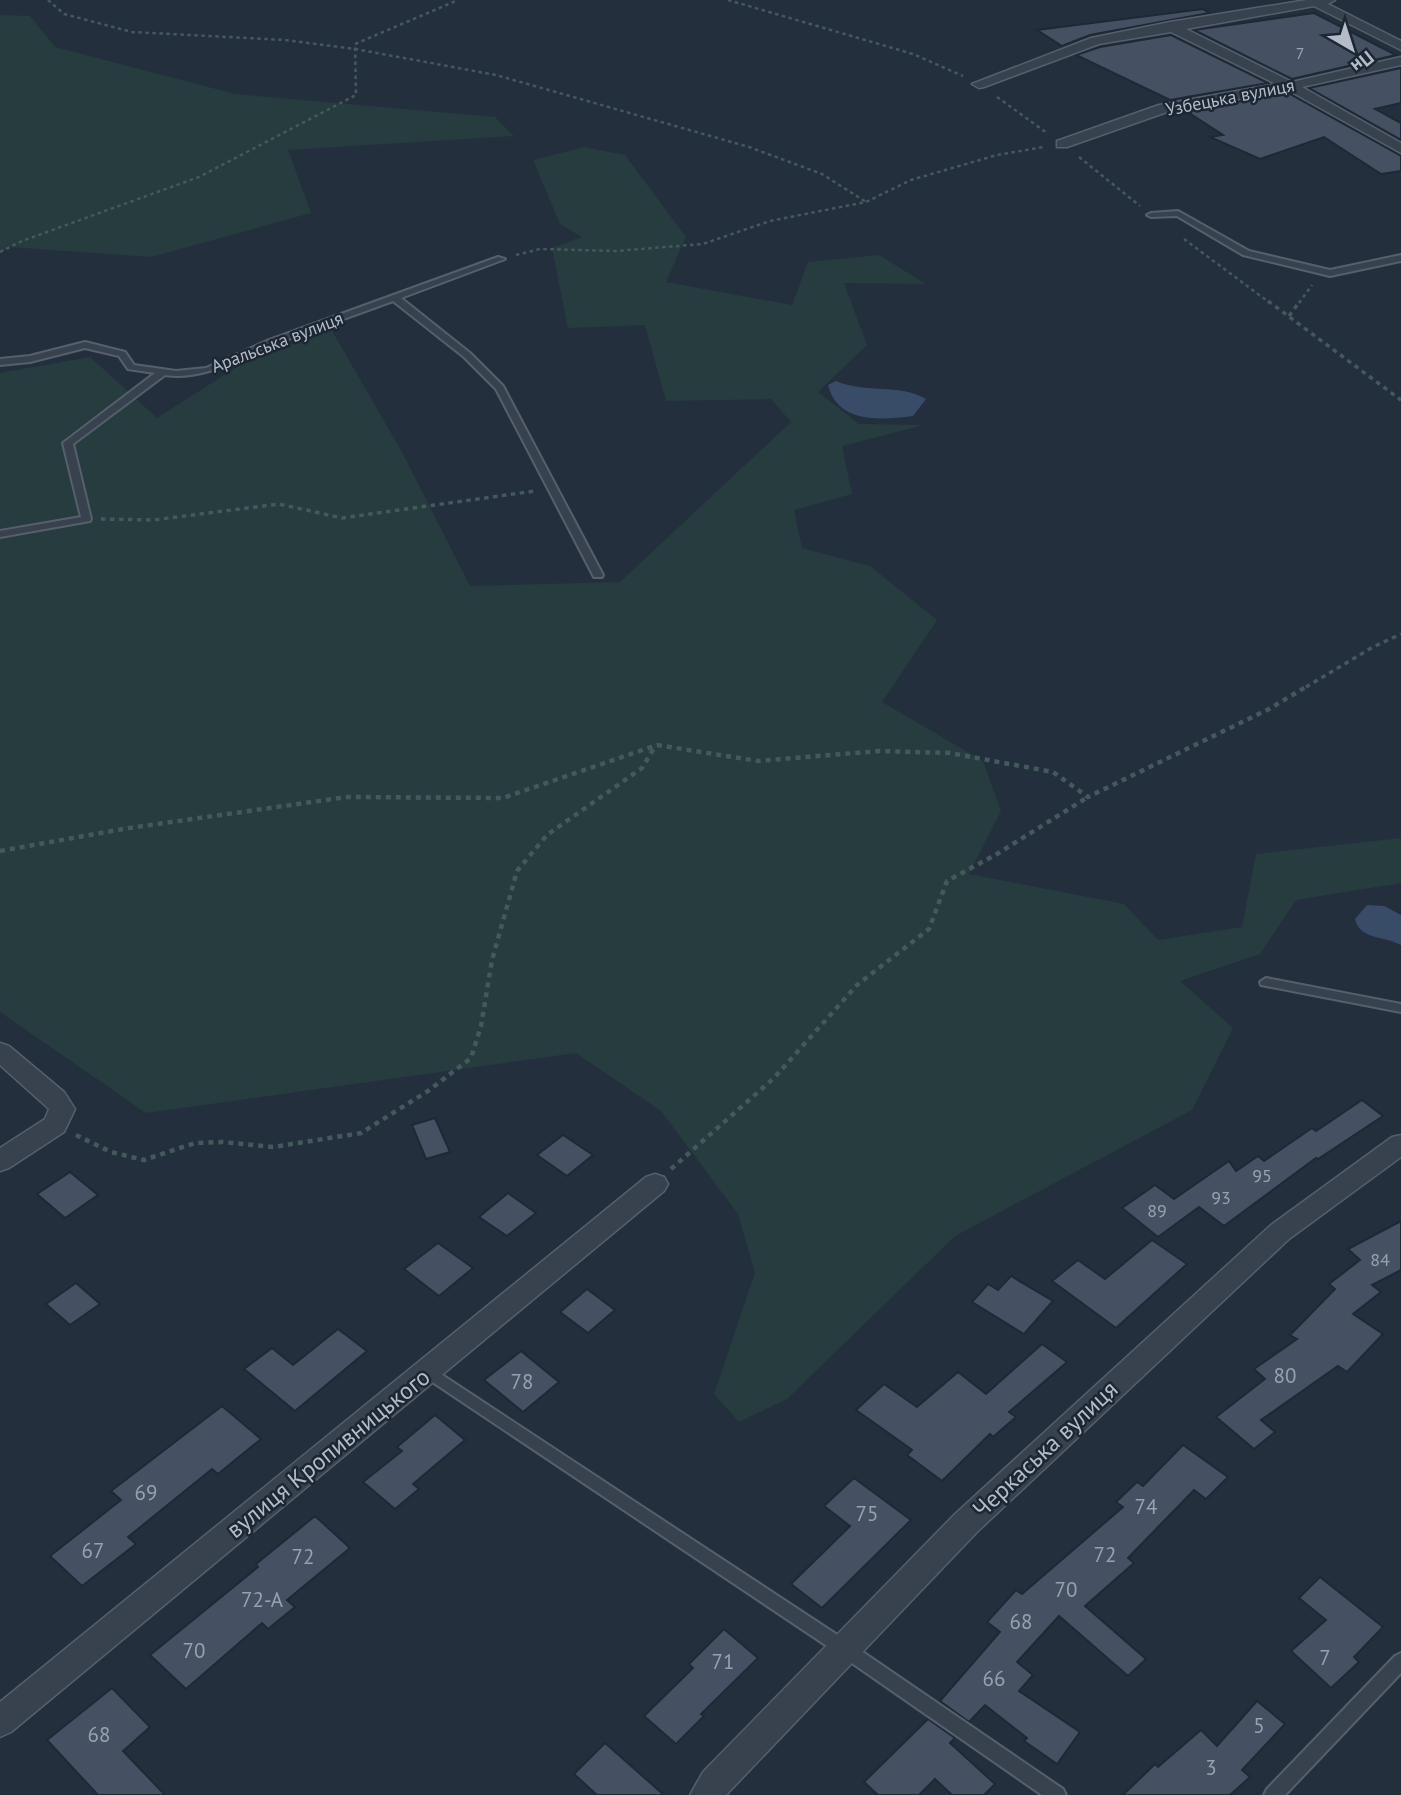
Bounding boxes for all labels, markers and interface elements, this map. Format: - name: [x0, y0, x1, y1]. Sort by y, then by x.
- north arrow: [1317, 14, 1387, 84]
- house number: 7: [1296, 43, 1304, 63]
- text: Пн: [1346, 46, 1379, 79]
- street label: Узбецька вулиця: [1164, 73, 1296, 121]
- street label: Аральська вулиця: [208, 306, 346, 378]
- house number: 95: [1252, 1164, 1272, 1187]
- house number: 93: [1211, 1186, 1231, 1209]
- house number: 89: [1147, 1199, 1167, 1222]
- house number: 84: [1370, 1248, 1390, 1271]
- street label: вулиця Кропивницького: [220, 1361, 436, 1545]
- house number: 80: [1274, 1362, 1296, 1389]
- house number: 78: [511, 1368, 533, 1395]
- street label: Черкаська вулиця: [966, 1374, 1124, 1524]
- house number: 69: [135, 1479, 157, 1506]
- house number: 74: [1135, 1493, 1157, 1520]
- house number: 75: [856, 1500, 878, 1527]
- house number: 67: [82, 1537, 104, 1564]
- house number: 72: [1094, 1541, 1116, 1568]
- house number: 72: [292, 1543, 314, 1570]
- house number: 70: [1055, 1576, 1077, 1603]
- house number: 72-А: [241, 1586, 284, 1613]
- house number: 68: [1010, 1608, 1032, 1635]
- house number: 70: [183, 1637, 205, 1664]
- house number: 7: [1319, 1644, 1331, 1671]
- house number: 71: [712, 1648, 734, 1675]
- house number: 66: [983, 1665, 1005, 1692]
- house number: 5: [1253, 1712, 1265, 1739]
- house number: 68: [88, 1721, 110, 1748]
- house number: 3: [1205, 1754, 1217, 1781]

